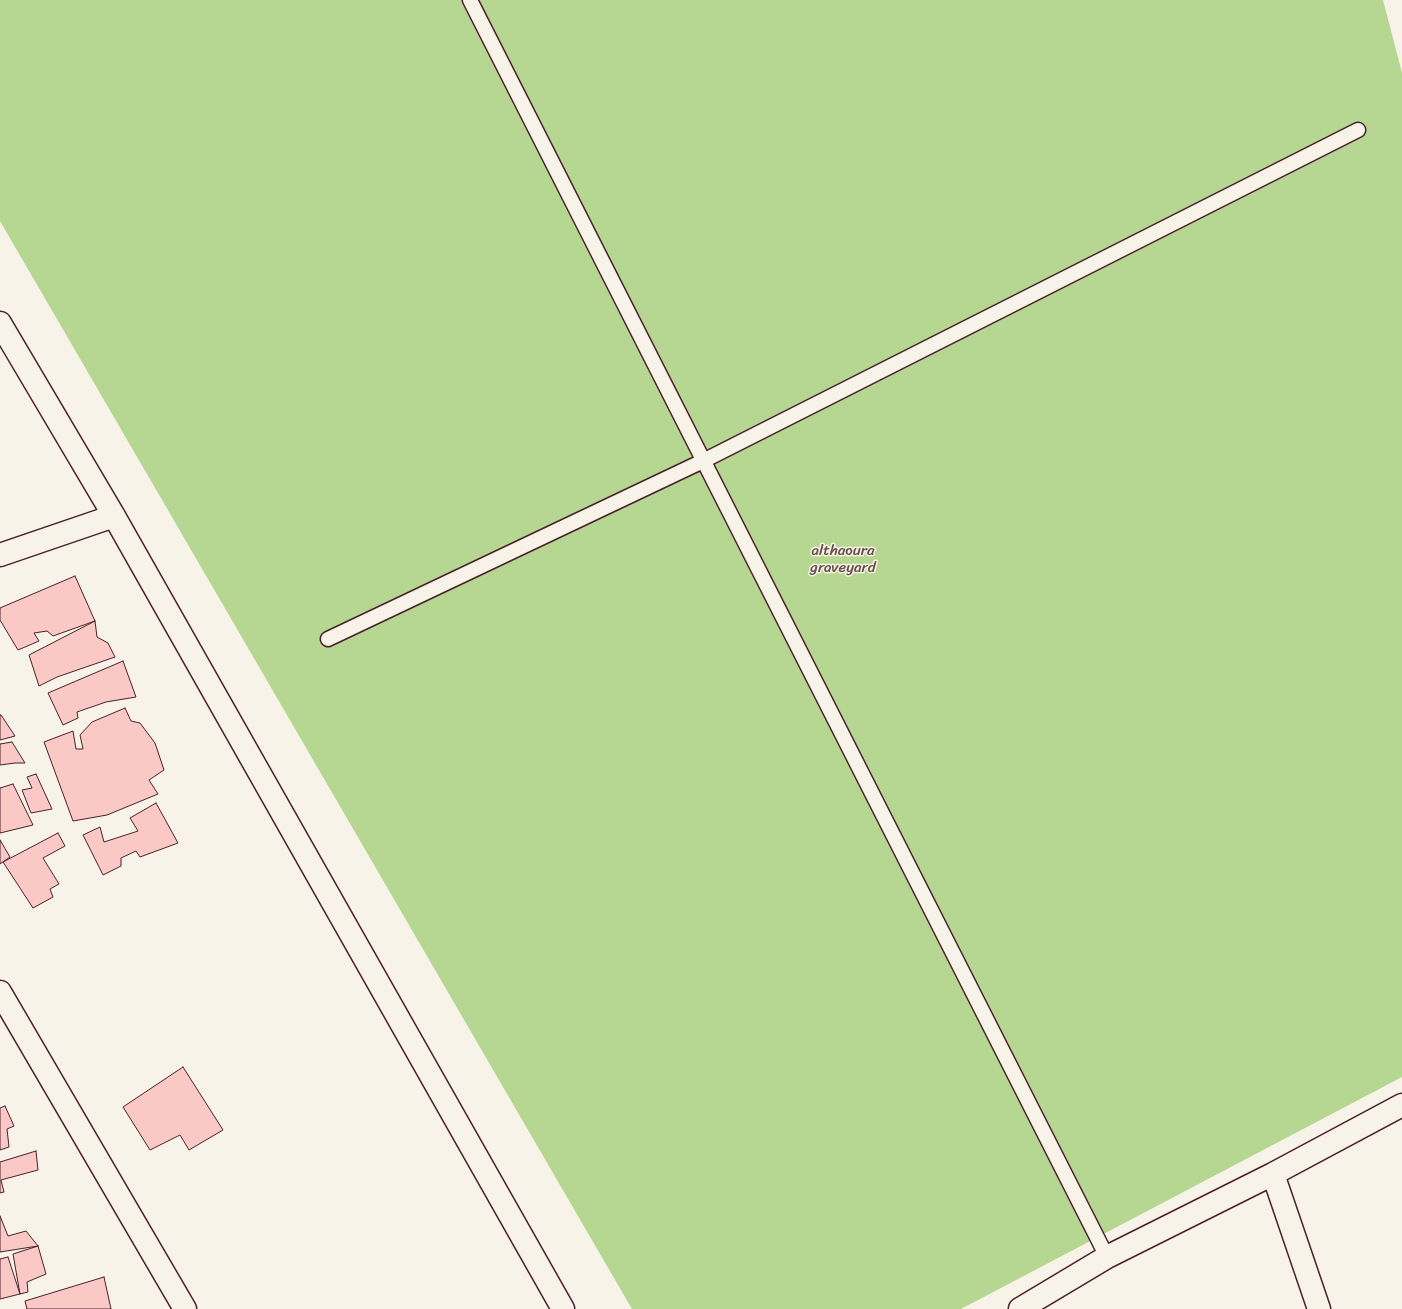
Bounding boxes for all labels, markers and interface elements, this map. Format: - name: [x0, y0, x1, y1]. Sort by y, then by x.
- park label: althaoura graveyard: [810, 542, 876, 577]

